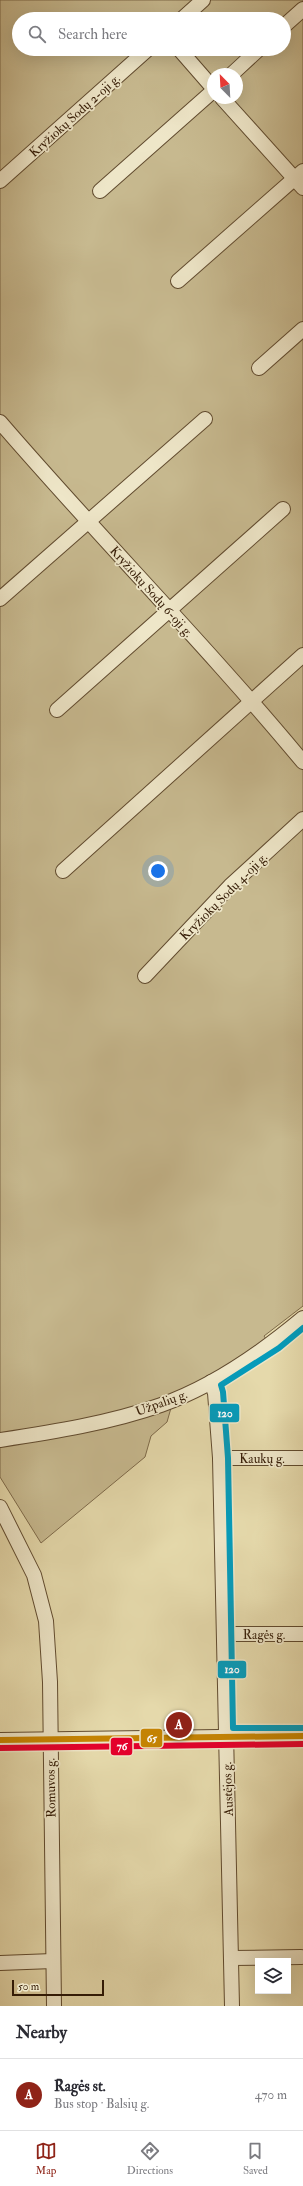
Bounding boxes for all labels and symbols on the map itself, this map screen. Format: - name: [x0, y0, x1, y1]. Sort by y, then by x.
- north arrow: [207, 68, 243, 104]
- street label: Kryžiokų Sodų 2-oji g.: [26, 71, 124, 162]
- street label: Kryžiokų Sodų 6-oji g.: [105, 543, 196, 641]
- street label: Kryžiokų Sodų 4-oji g.: [177, 850, 272, 945]
- your location: [148, 861, 168, 881]
- street label: Užpalių g.: [133, 1386, 190, 1421]
- line badge: 120: [209, 1403, 240, 1423]
- text: 120: [217, 1407, 233, 1420]
- street label: Kaukų g.: [239, 1451, 285, 1467]
- street label: Ragės g.: [243, 1627, 285, 1643]
- line badge: 120: [217, 1660, 247, 1679]
- text: 120: [224, 1663, 240, 1676]
- pin: A: [166, 1710, 192, 1740]
- line badge: 65: [140, 1728, 163, 1748]
- text: 65: [147, 1732, 157, 1745]
- line badge: 76: [110, 1737, 133, 1756]
- text: 76: [117, 1740, 129, 1753]
- street label: Romuvos g.: [42, 1758, 60, 1818]
- street label: Austėjos g.: [219, 1762, 237, 1817]
- scale bar: [12, 1978, 104, 1997]

